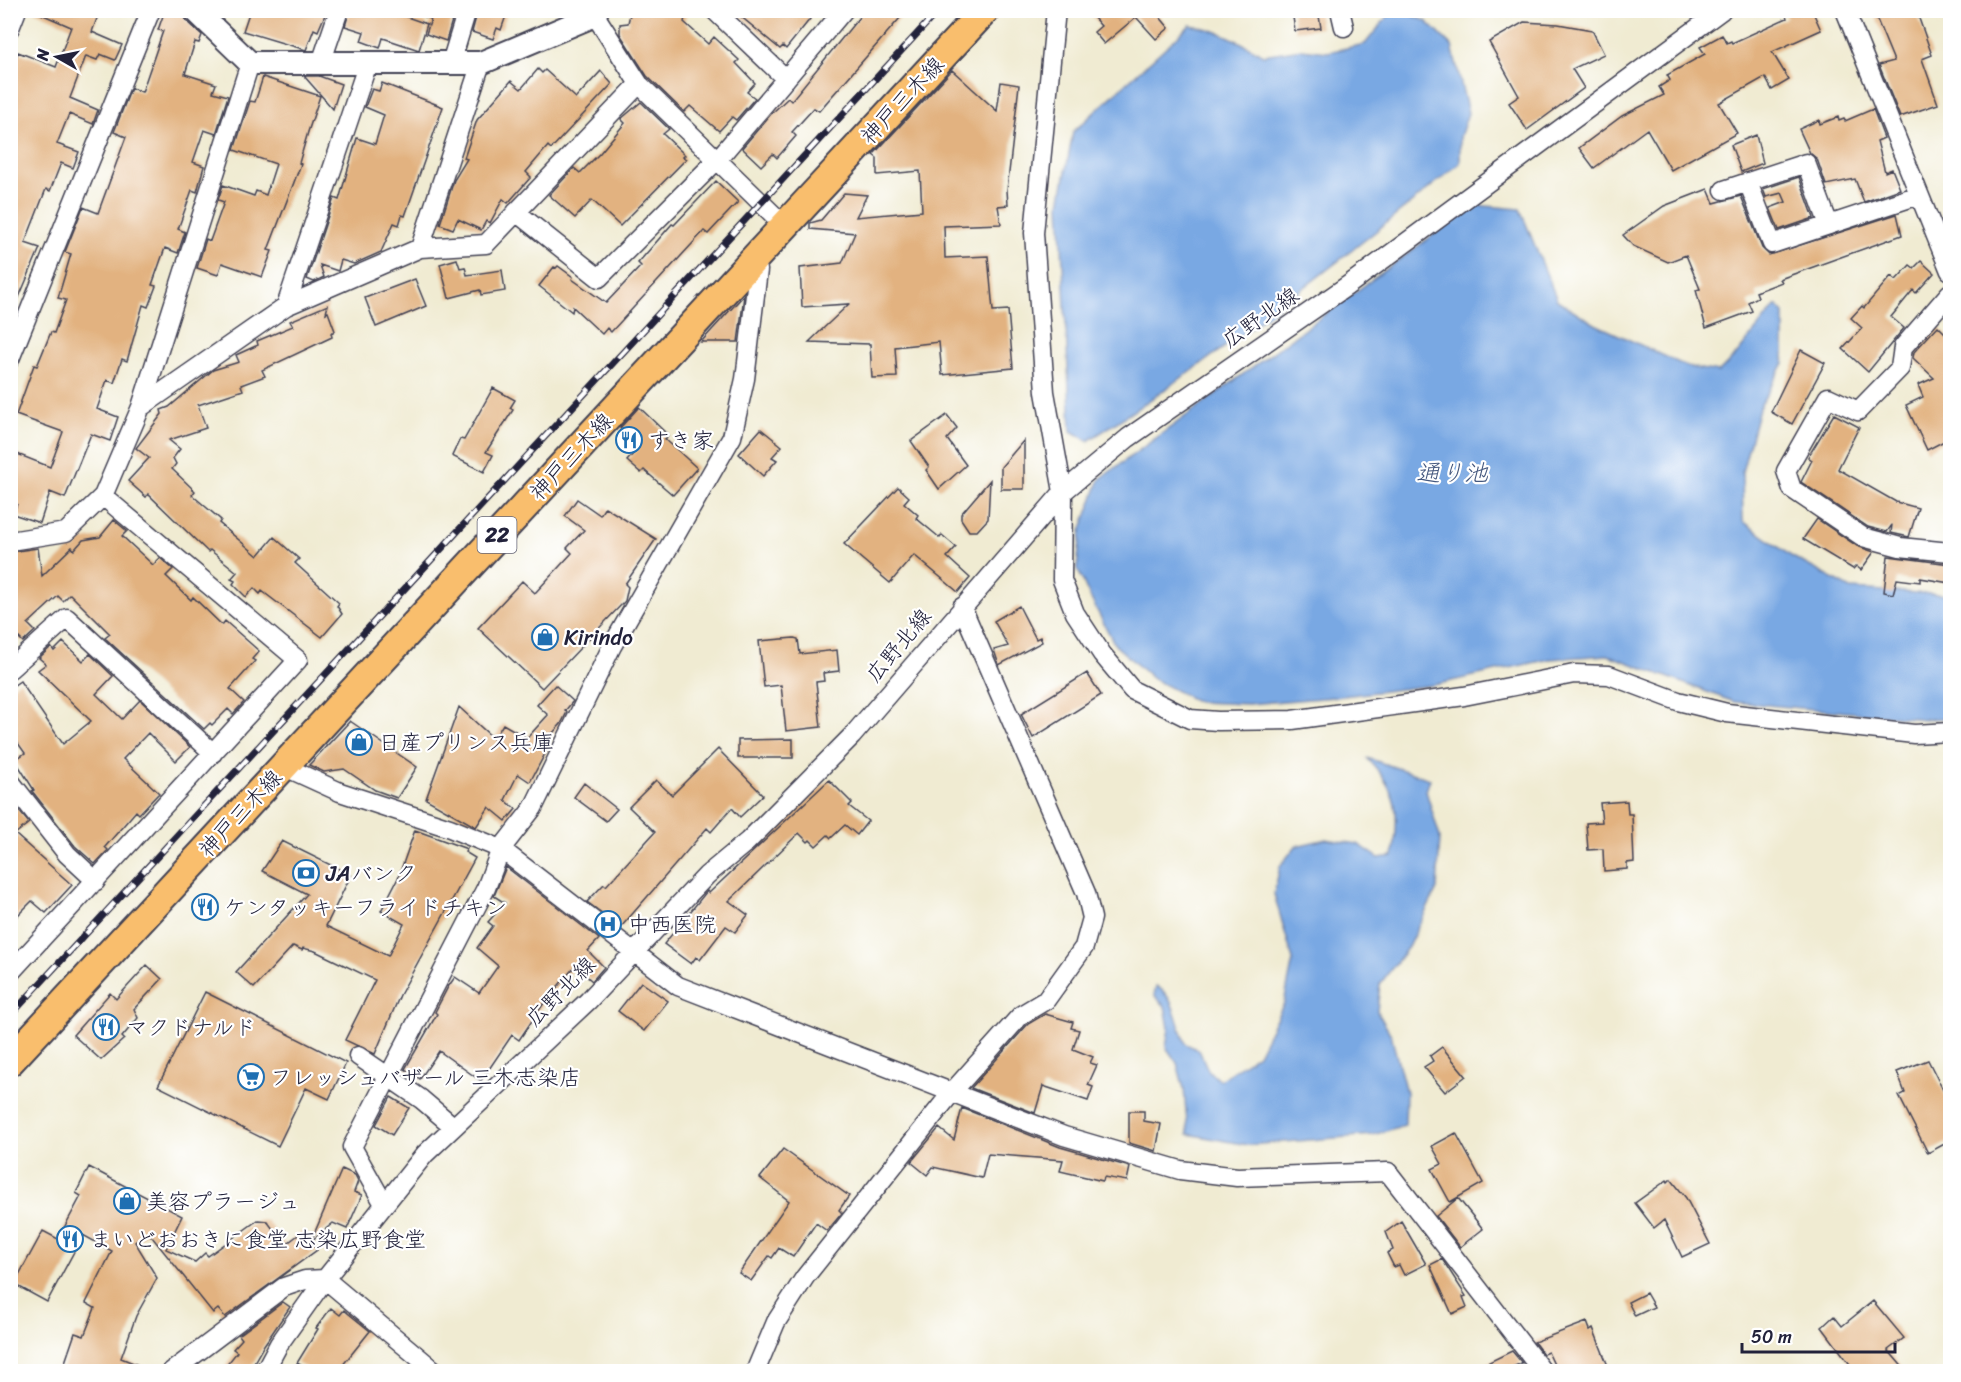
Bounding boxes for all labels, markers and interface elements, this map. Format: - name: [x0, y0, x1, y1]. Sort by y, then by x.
- north arrow: [27, 27, 87, 87]
- text: N: [27, 46, 58, 63]
- street label: 神戸三木線: [851, 47, 954, 154]
- street label: 広野北線: [1213, 276, 1308, 359]
- street label: 神戸三木線: [520, 403, 623, 510]
- place label: すき家: [648, 421, 714, 460]
- restaurant icon: すき家: [614, 425, 644, 455]
- water label: 通り池: [1416, 452, 1489, 494]
- road number: 22: [478, 517, 516, 553]
- street label: 広野北線: [855, 599, 942, 692]
- place label: Kirindo: [564, 618, 633, 657]
- shop icon: Kirindo: [530, 622, 560, 652]
- place label: 日産プリンス兵庫: [378, 723, 554, 762]
- shop icon: 日産プリンス兵庫: [344, 727, 374, 757]
- street label: 神戸三木線: [189, 760, 292, 867]
- place label: JAバンク: [325, 854, 417, 893]
- bank icon: JAバンク: [291, 858, 321, 888]
- place label: ケンタッキーフライドチキン: [224, 888, 507, 927]
- restaurant icon: ケンタッキーフライドチキン: [190, 892, 220, 922]
- place label: 中西医院: [628, 905, 716, 944]
- hospital icon: 中西医院: [593, 909, 623, 939]
- street label: 広野北線: [515, 946, 605, 1036]
- place label: マクドナルド: [126, 1008, 256, 1047]
- restaurant icon: マクドナルド: [91, 1012, 121, 1042]
- place label: フレッシュバザール 三木志染店: [270, 1058, 581, 1097]
- supermarket icon: フレッシュバザール 三木志染店: [236, 1062, 266, 1092]
- place label: 美容プラージュ: [146, 1182, 300, 1221]
- shop icon: 美容プラージュ: [112, 1186, 142, 1216]
- place label: まいどおおきに食堂 志染広野食堂: [90, 1220, 426, 1259]
- restaurant icon: まいどおおきに食堂 志染広野食堂: [55, 1224, 85, 1254]
- scale bar: [1742, 1316, 1895, 1354]
- text: 50 m: [1751, 1321, 1792, 1353]

